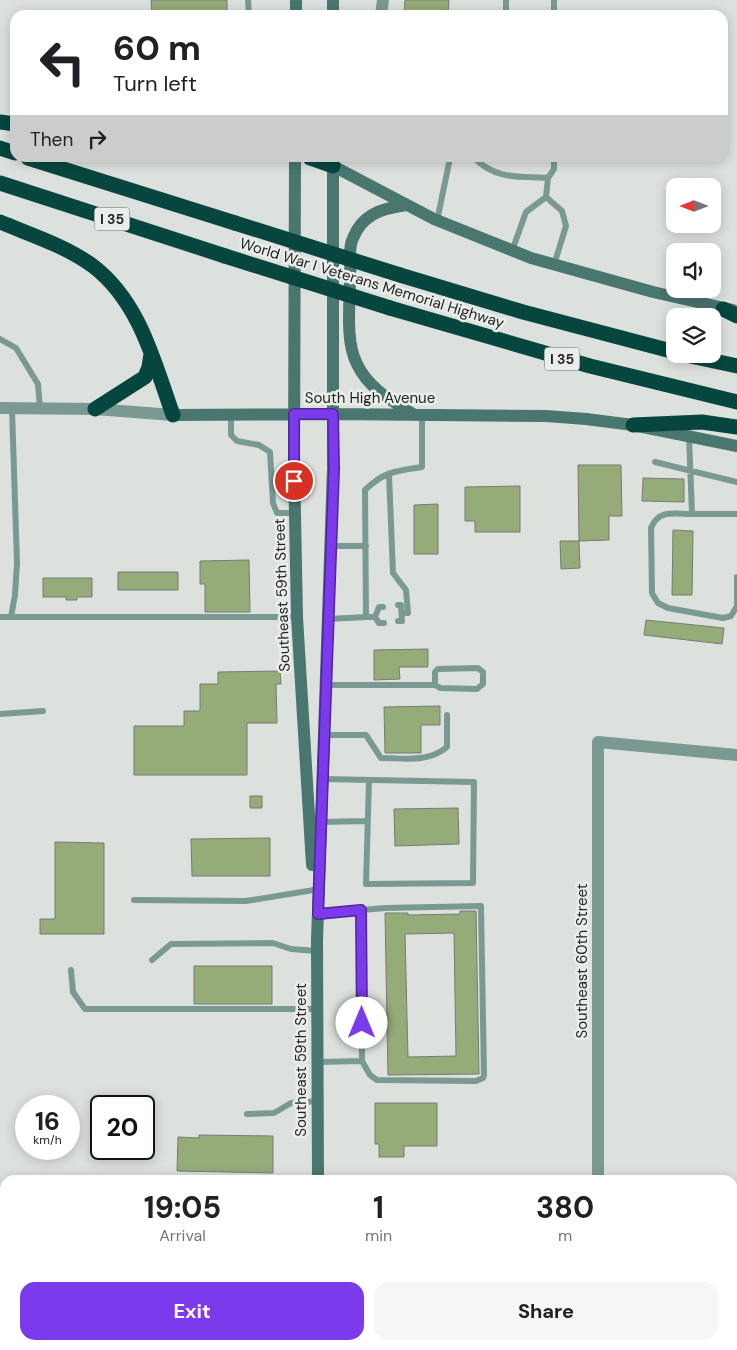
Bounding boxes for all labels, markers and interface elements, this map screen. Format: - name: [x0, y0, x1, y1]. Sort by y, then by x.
- text: 60 m: [113, 25, 201, 71]
- icon: left: [30, 30, 95, 95]
- text: Turn left: [113, 69, 197, 98]
- icon: right: [83, 125, 111, 153]
- text: Then: [30, 127, 73, 152]
- north arrow: [666, 178, 721, 232]
- map controls: [666, 178, 721, 363]
- road number: I 35: [94, 208, 130, 230]
- street label: World War I Veterans Memorial Highway: [237, 233, 507, 333]
- button: sound: [666, 243, 721, 298]
- button: layers: [666, 308, 721, 363]
- road number: I 35: [544, 348, 580, 370]
- street label: South High Avenue: [305, 388, 435, 408]
- pin: [273, 460, 315, 502]
- icon: arrive: [280, 467, 308, 495]
- street label: Southeast 59th Street: [269, 518, 295, 672]
- street label: Southeast 60th Street: [572, 883, 592, 1039]
- street label: Southeast 59th Street: [291, 983, 311, 1137]
- position arrow: [335, 996, 387, 1048]
- speed limit sign: 20: [90, 1095, 155, 1160]
- text: 16: [35, 1105, 60, 1138]
- text: km/h: [33, 1132, 62, 1148]
- text: 19:05: [144, 1188, 221, 1227]
- text: 1: [373, 1188, 384, 1227]
- text: 380: [536, 1188, 594, 1227]
- text: Arrival: [159, 1225, 206, 1246]
- text: min: [365, 1225, 392, 1246]
- text: m: [558, 1225, 572, 1246]
- button: Exit: [20, 1282, 364, 1340]
- button: Share: [374, 1282, 718, 1340]

